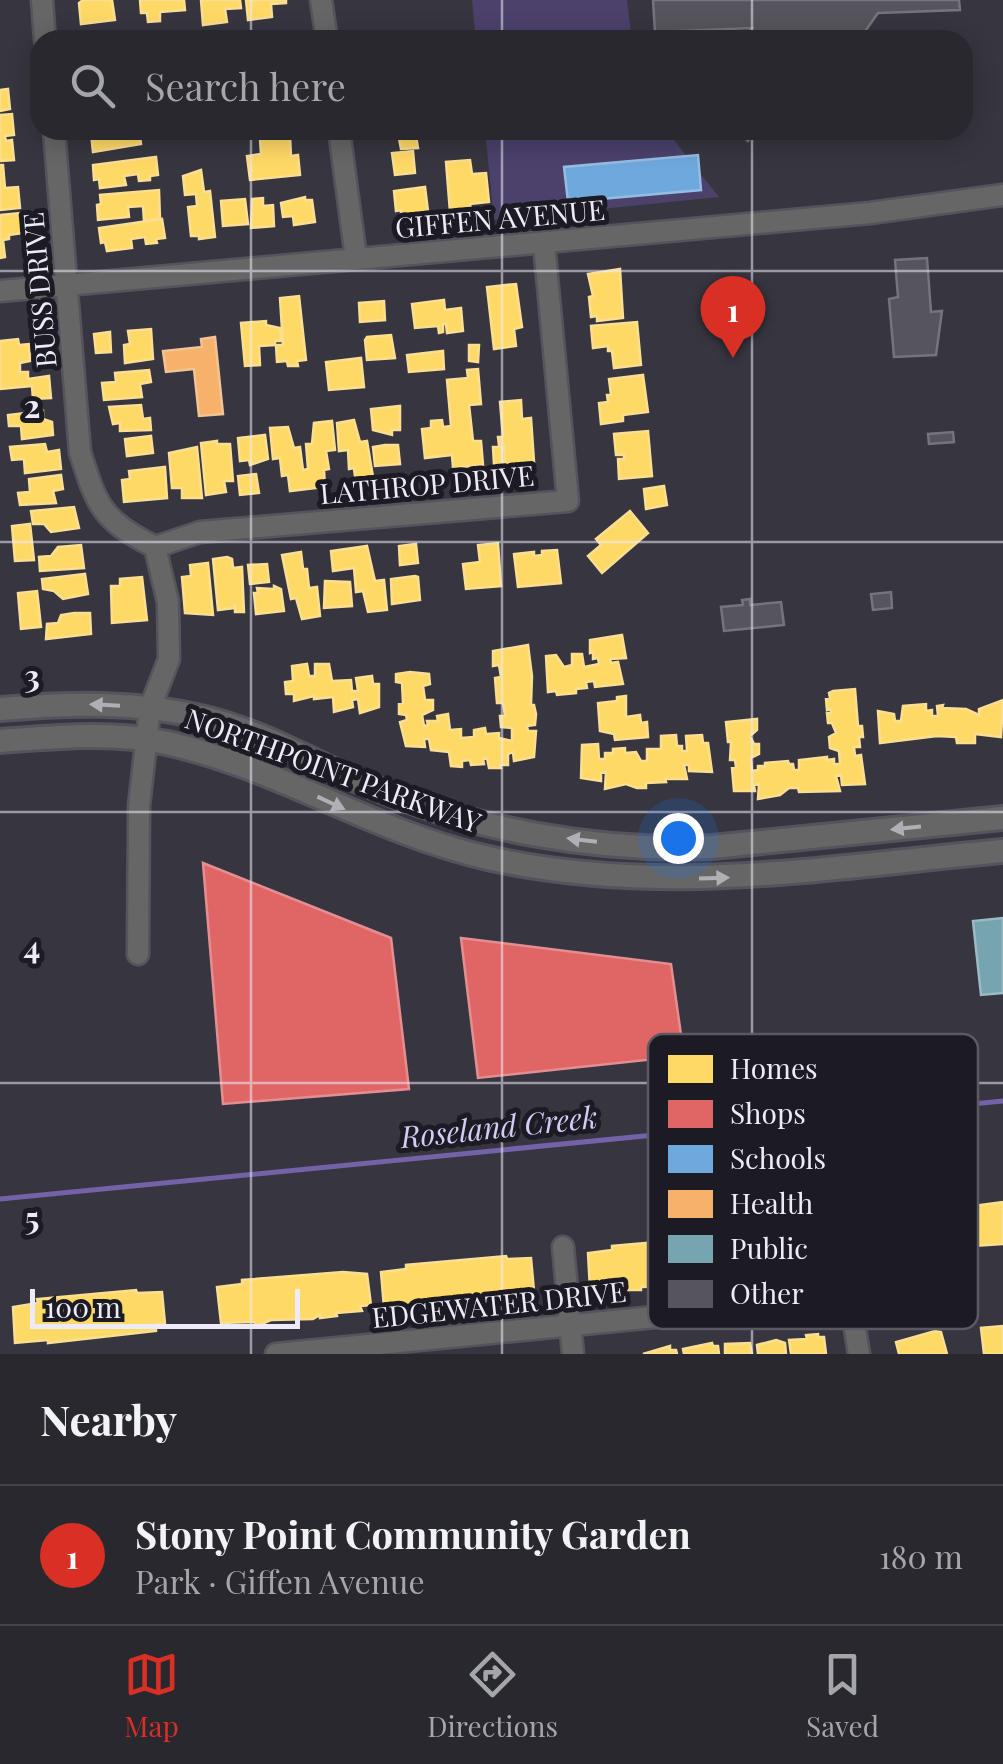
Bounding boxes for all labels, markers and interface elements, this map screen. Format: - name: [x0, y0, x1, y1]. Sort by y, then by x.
- search box: [30, 30, 973, 140]
- icon: search: [65, 58, 120, 113]
- text: Search here: [145, 60, 346, 111]
- street label: GIFFEN AVENUE: [393, 190, 606, 245]
- street label: BUSS DRIVE: [13, 211, 64, 369]
- pin: 1: [700, 276, 766, 358]
- text: 2: [24, 383, 40, 426]
- street label: LATHROP DRIVE: [318, 456, 536, 511]
- text: 3: [24, 653, 40, 696]
- one-way arrow: [88, 697, 120, 713]
- street label: NORTHPOINT PARKWAY: [181, 699, 487, 840]
- one-way arrow: [316, 795, 346, 811]
- your location: [653, 813, 704, 864]
- one-way arrow: [890, 820, 921, 836]
- one-way arrow: [566, 832, 598, 848]
- one-way arrow: [699, 870, 731, 886]
- text: 4: [24, 924, 40, 967]
- legend: [648, 1034, 978, 1329]
- text: Homes: [730, 1049, 818, 1086]
- text: Shops: [730, 1094, 806, 1131]
- water label: Roseland Creek: [397, 1096, 599, 1156]
- text: Schools: [730, 1139, 826, 1176]
- text: Health: [730, 1184, 814, 1221]
- text: 5: [25, 1195, 39, 1238]
- text: Public: [730, 1229, 808, 1266]
- street label: EDGEWATER DRIVE: [370, 1272, 628, 1335]
- text: Other: [730, 1274, 804, 1311]
- scale bar: [30, 1284, 300, 1328]
- text: 100 m: [45, 1288, 121, 1325]
- text: Nearby: [40, 1391, 177, 1447]
- text: Stony Point Community Garden: [135, 1508, 691, 1559]
- text: 1: [66, 1534, 79, 1577]
- text: 180 m: [879, 1534, 963, 1577]
- text: Park · Giffen Avenue: [135, 1559, 425, 1602]
- tab: Map: [124, 1647, 179, 1744]
- tab: Directions: [427, 1647, 558, 1744]
- tab: Saved: [806, 1647, 879, 1744]

